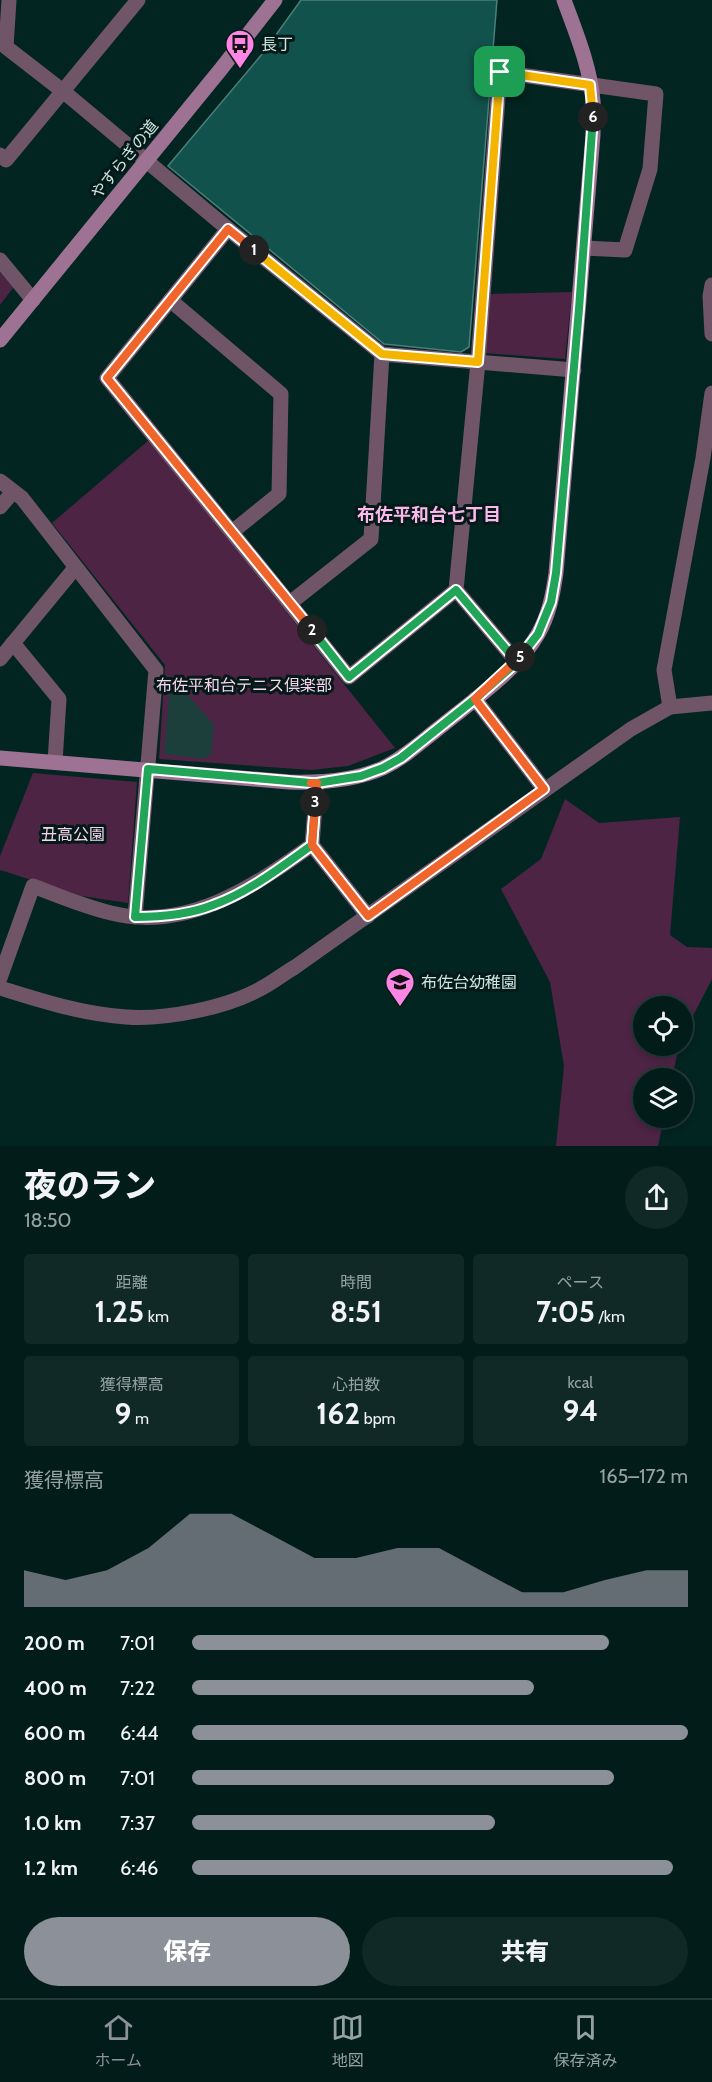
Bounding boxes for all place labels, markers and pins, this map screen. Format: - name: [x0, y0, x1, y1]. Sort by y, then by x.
- bus stop icon: 長丁: [224, 28, 256, 70]
- place label: 長丁: [261, 35, 293, 54]
- pin: [474, 46, 525, 97]
- pin: 6: [578, 102, 608, 132]
- pin: 1: [239, 235, 269, 265]
- pin: 2: [297, 615, 327, 645]
- pin: 5: [505, 642, 535, 672]
- pin: 3: [300, 787, 330, 817]
- school or university icon: 布佐台幼稚園: [384, 966, 416, 1008]
- place label: 布佐台幼稚園: [421, 973, 517, 992]

